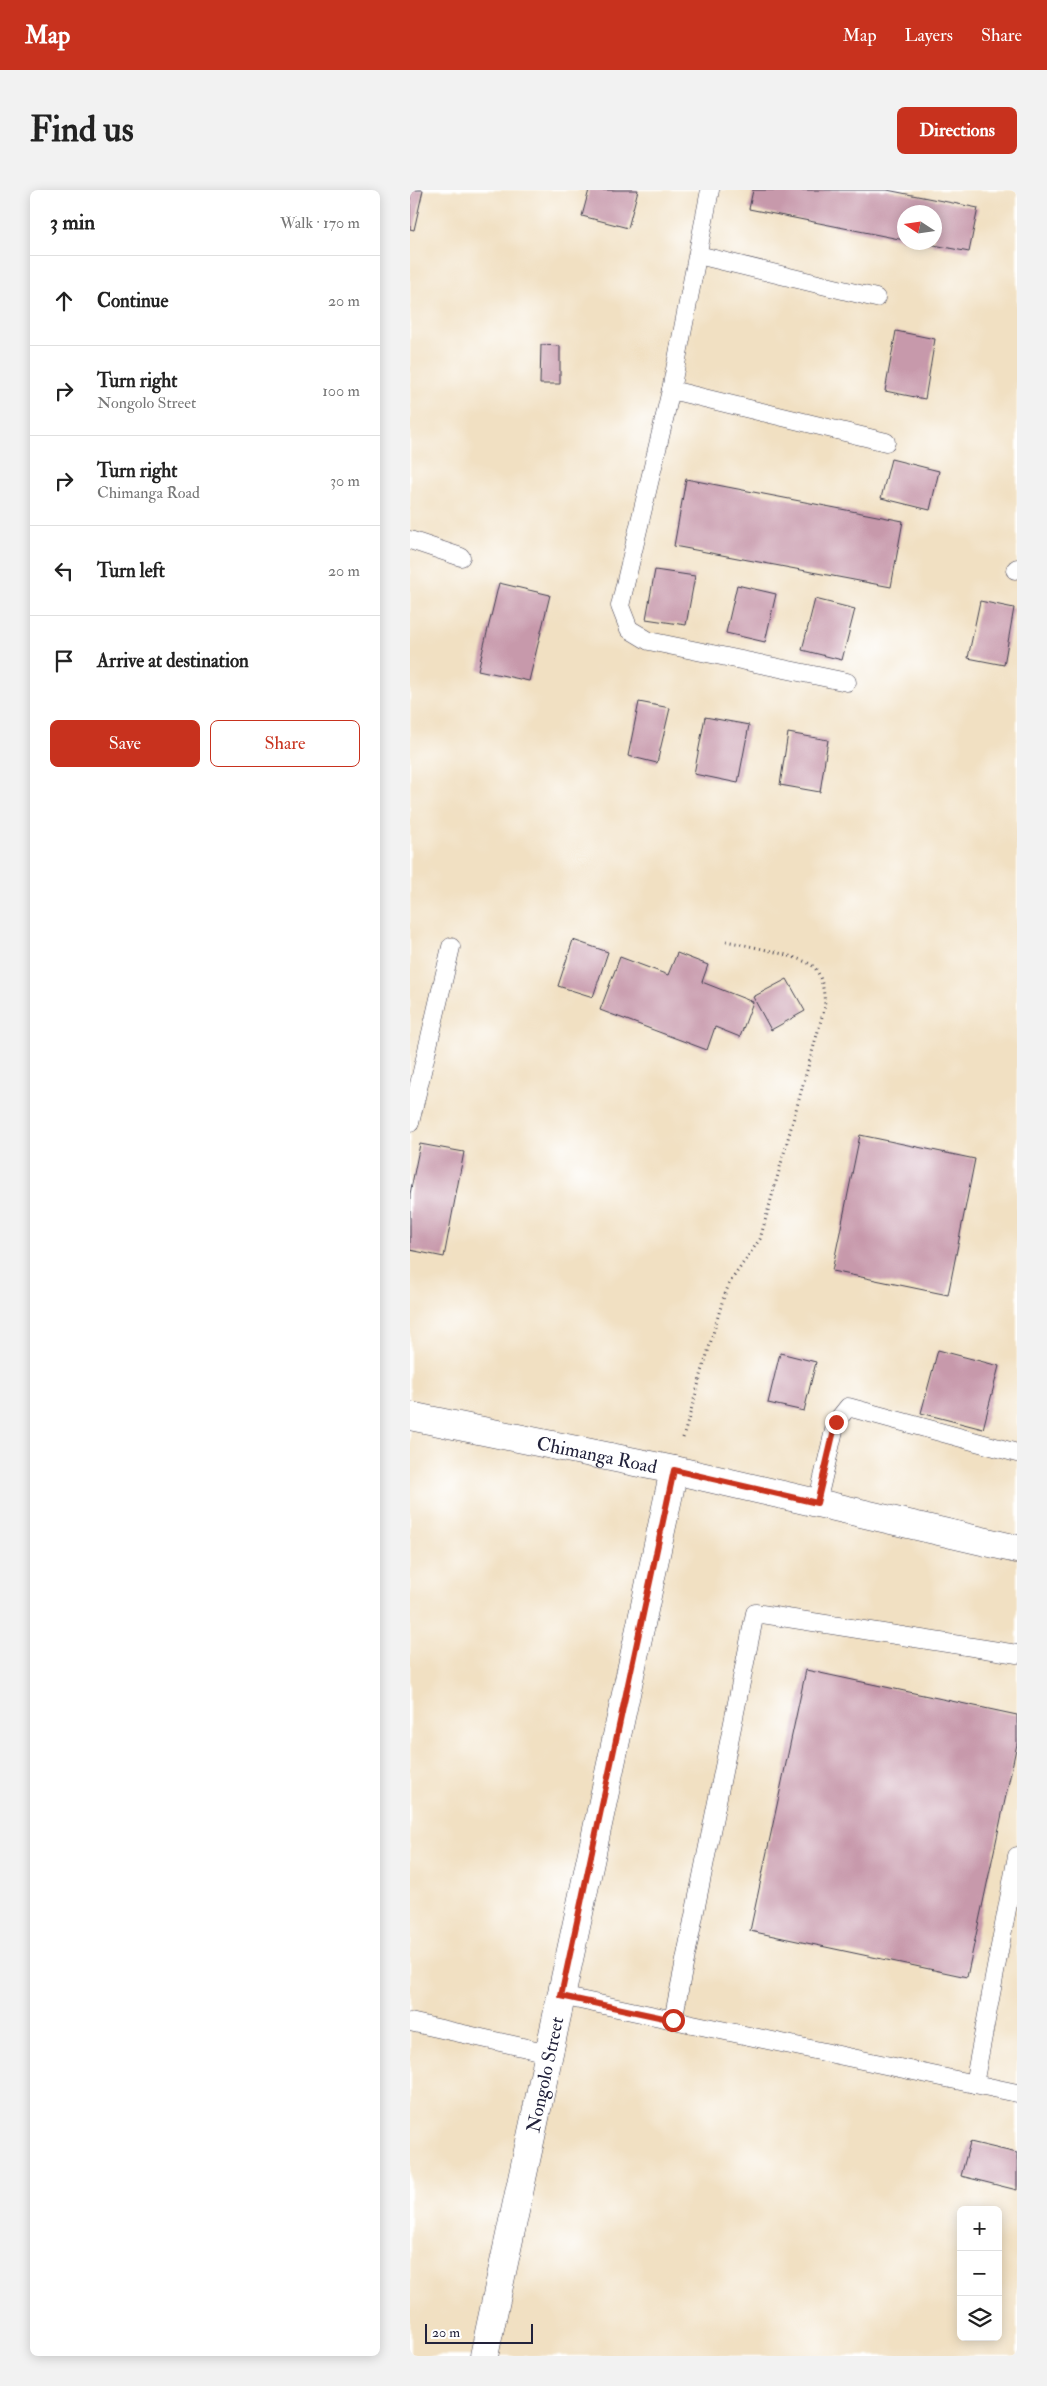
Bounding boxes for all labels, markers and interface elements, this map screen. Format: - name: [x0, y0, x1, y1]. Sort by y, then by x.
- text: Map: [25, 20, 70, 51]
- text: Map: [843, 24, 877, 47]
- text: Layers: [905, 24, 953, 47]
- text: Share: [981, 24, 1022, 47]
- button: Directions: [897, 107, 1017, 154]
- text: Find us: [30, 108, 134, 152]
- north arrow: [897, 205, 942, 250]
- text: 3 min: [50, 209, 95, 236]
- text: Walk · 170 m: [280, 213, 360, 233]
- icon: ahead: [50, 287, 78, 315]
- text: Continue: [97, 289, 168, 313]
- text: 20 m: [328, 291, 360, 311]
- text: Turn right: [97, 369, 177, 393]
- icon: right: [50, 377, 78, 405]
- text: 100 m: [322, 381, 360, 401]
- text: Nongolo Street: [97, 393, 196, 413]
- text: Turn right: [97, 459, 177, 483]
- icon: right: [50, 467, 78, 495]
- text: 30 m: [330, 471, 360, 491]
- text: Chimanga Road: [97, 483, 200, 503]
- icon: left: [50, 557, 78, 585]
- text: Turn left: [97, 559, 165, 583]
- text: 20 m: [328, 561, 360, 581]
- icon: arrive: [50, 647, 78, 675]
- text: Arrive at destination: [97, 649, 249, 673]
- button: Save: [50, 720, 200, 767]
- button: Share: [210, 720, 360, 767]
- route end: [825, 1411, 848, 1434]
- street label: Chimanga Road: [535, 1431, 660, 1479]
- route start: [662, 2009, 685, 2032]
- street label: Nongolo Street: [521, 2015, 569, 2135]
- map controls: [957, 2206, 1002, 2341]
- button: +: [957, 2206, 1002, 2251]
- button: −: [957, 2251, 1002, 2296]
- button: layers: [957, 2296, 1002, 2341]
- scale bar: [425, 2321, 532, 2344]
- text: 20 m: [432, 2324, 460, 2341]

